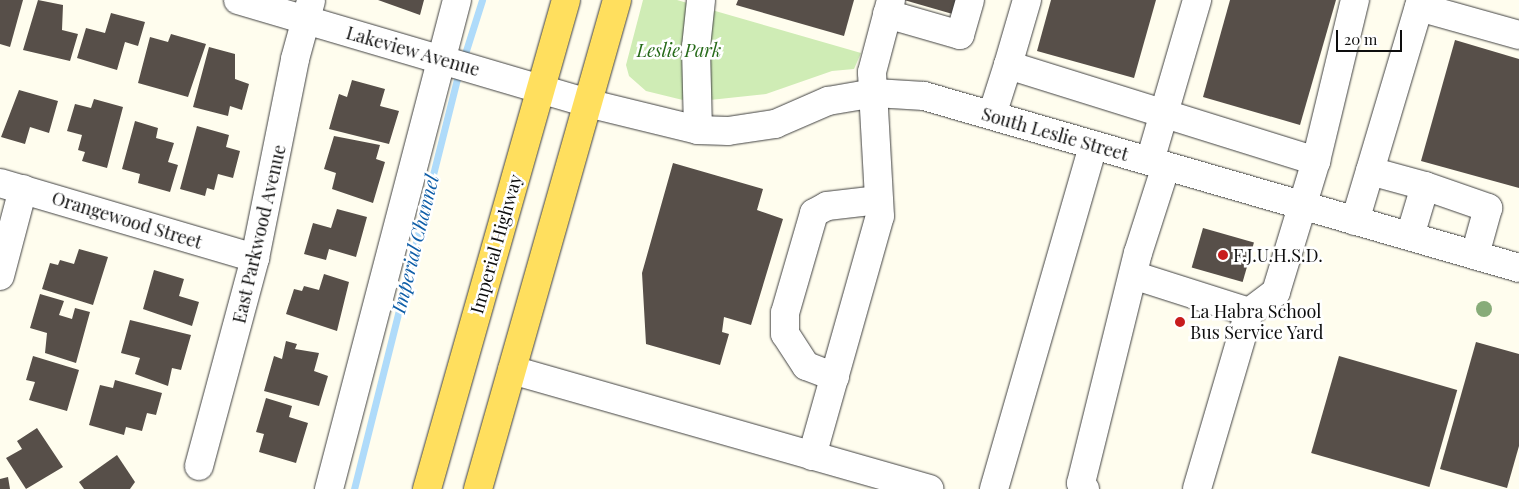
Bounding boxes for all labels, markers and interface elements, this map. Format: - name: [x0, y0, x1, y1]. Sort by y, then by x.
- scale bar: [1339, 20, 1405, 52]
- street label: Lakeview Avenue: [343, 21, 483, 81]
- text: 20 m: [1344, 29, 1377, 49]
- park label: Leslie Park: [637, 39, 721, 61]
- street label: South Leslie Street: [979, 103, 1131, 165]
- street label: East Parkwood Avenue: [228, 142, 290, 326]
- water label: Imperial Channel: [387, 172, 443, 316]
- street label: Imperial Highway: [466, 172, 526, 316]
- street label: Orangewood Street: [49, 187, 205, 253]
- place label: F.J.U.H.S.D.: [1233, 244, 1323, 266]
- marker: F.J.U.H.S.D.: [1217, 249, 1229, 261]
- place label: La Habra School Bus Service Yard: [1190, 301, 1324, 344]
- marker: La Habra School Bus Service Yard: [1174, 316, 1186, 328]

